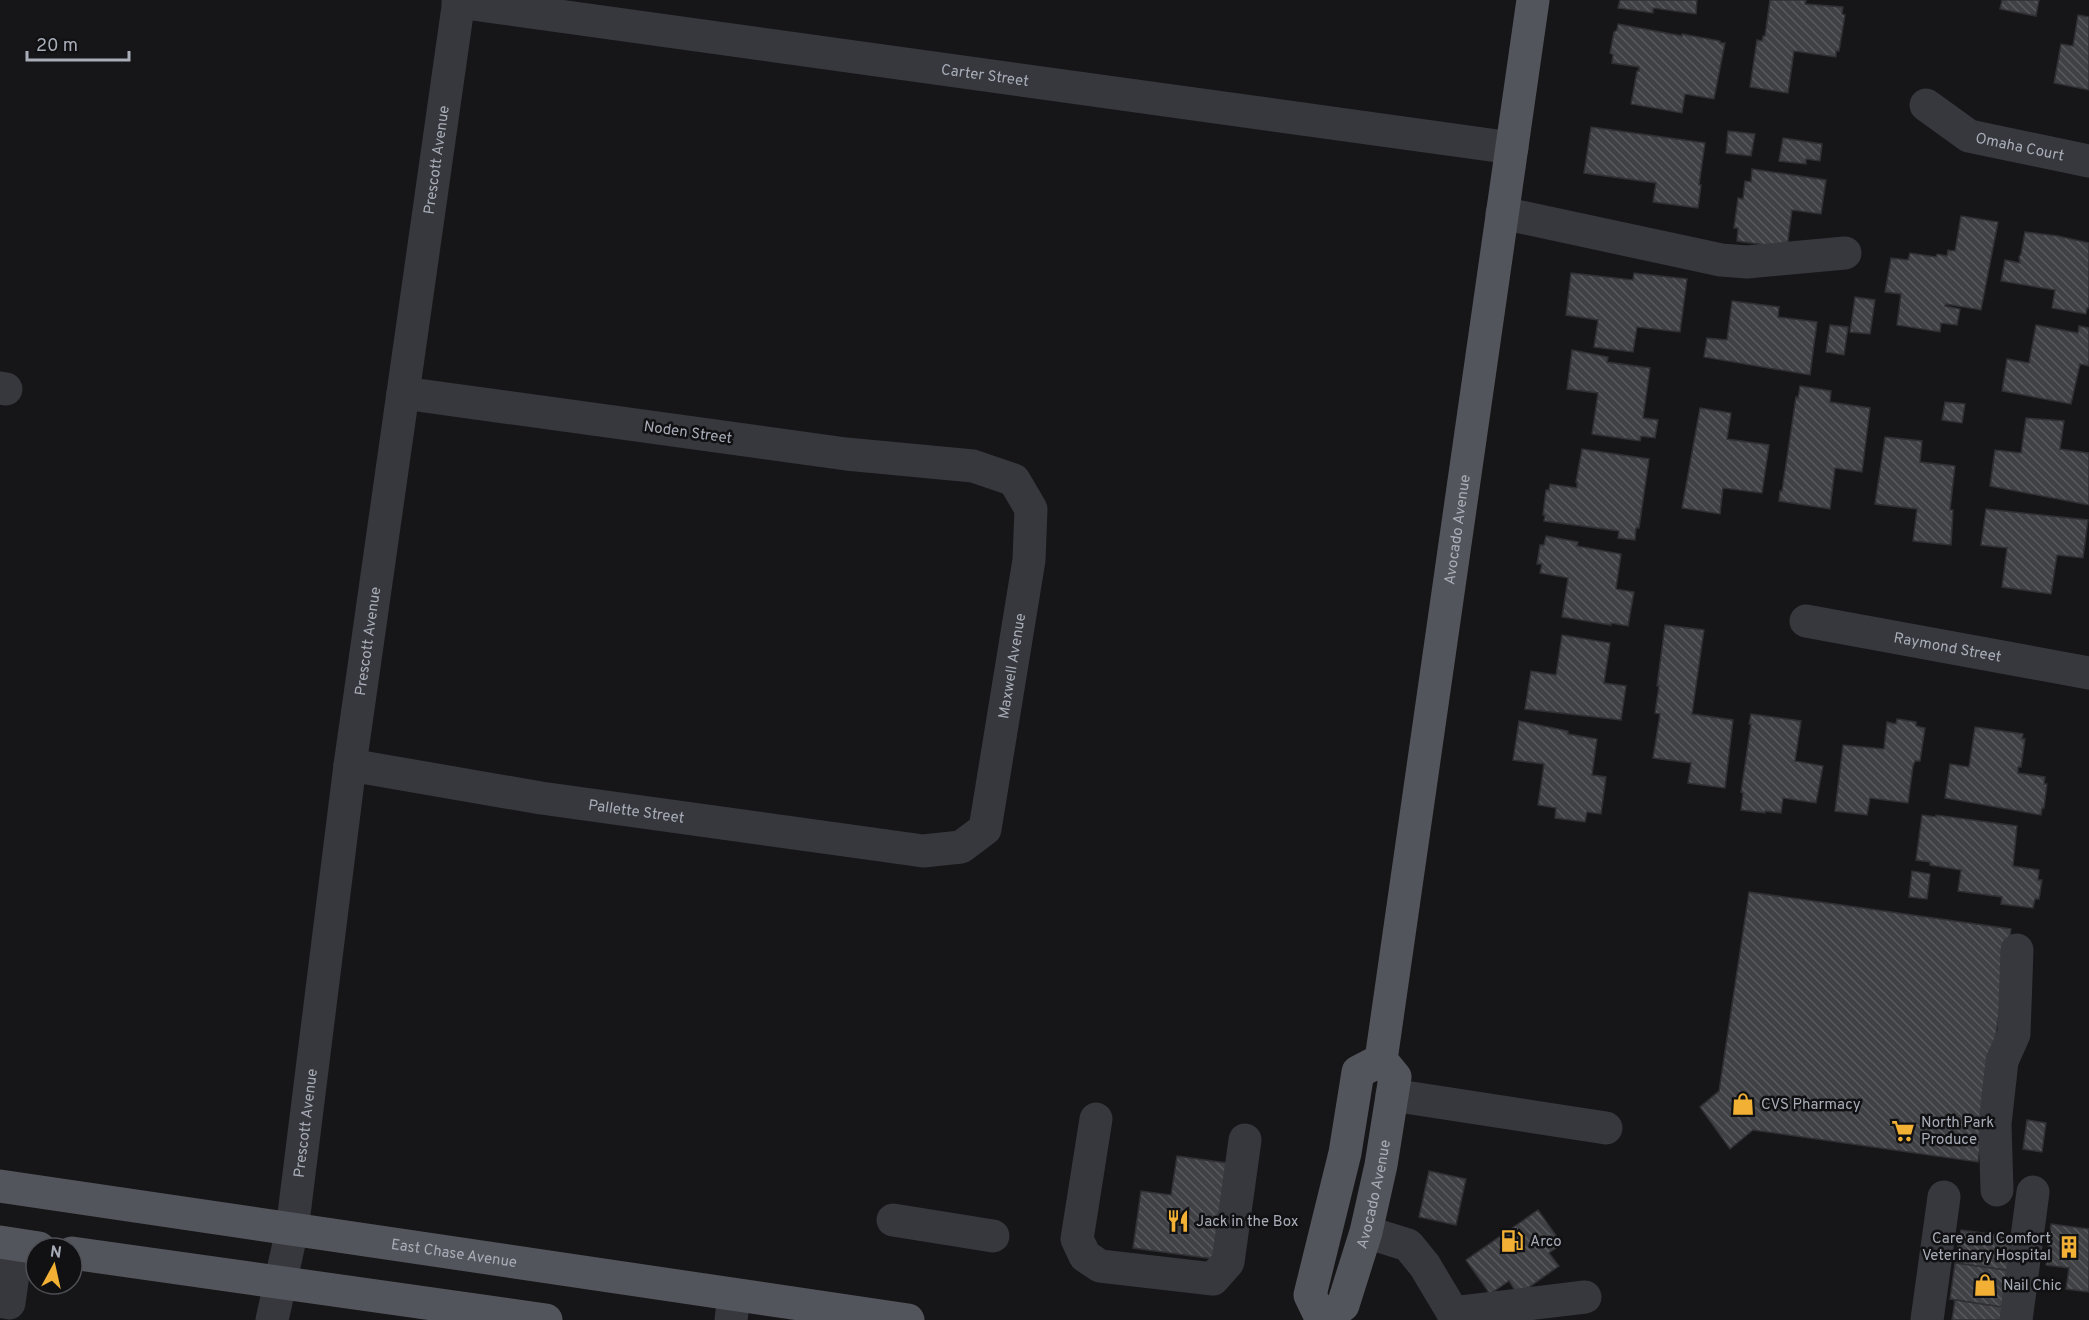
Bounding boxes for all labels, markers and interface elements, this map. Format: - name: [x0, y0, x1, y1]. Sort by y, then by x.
- scale bar: [27, 24, 129, 62]
- text: 20 m: [36, 35, 78, 58]
- street label: Carter Street: [940, 61, 1030, 92]
- street label: Prescott Avenue: [421, 104, 455, 216]
- street label: Omaha Court: [1974, 130, 2066, 167]
- street label: Noden Street: [642, 418, 733, 449]
- street label: Avocado Avenue: [1441, 473, 1476, 586]
- street label: Prescott Avenue: [352, 586, 386, 697]
- street label: Maxwell Avenue: [995, 612, 1031, 720]
- street label: Raymond Street: [1892, 629, 2003, 668]
- street label: Pallette Street: [587, 797, 685, 829]
- street label: Prescott Avenue: [291, 1068, 323, 1179]
- shop icon: CVS Pharmacy: [1730, 1091, 1756, 1117]
- place label: CVS Pharmacy: [1761, 1096, 1861, 1115]
- place label: North Park Produce: [1921, 1114, 1994, 1150]
- supermarket icon: North Park Produce: [1890, 1118, 1916, 1144]
- street label: Avocado Avenue: [1353, 1139, 1396, 1251]
- restaurant icon: Jack in the Box: [1165, 1208, 1191, 1234]
- place label: Jack in the Box: [1196, 1213, 1299, 1232]
- fuel station icon: Arco: [1499, 1228, 1525, 1254]
- place label: Care and Comfort Veterinary Hospital: [1922, 1230, 2051, 1266]
- place label: Arco: [1530, 1233, 1562, 1252]
- building icon: Care and Comfort Veterinary Hospital: [2056, 1234, 2082, 1260]
- north arrow: [24, 1236, 84, 1296]
- street label: East Chase Avenue: [390, 1236, 518, 1273]
- text: N: [49, 1242, 63, 1264]
- shop icon: Nail Chic: [1972, 1272, 1998, 1298]
- place label: Nail Chic: [2003, 1277, 2062, 1296]

